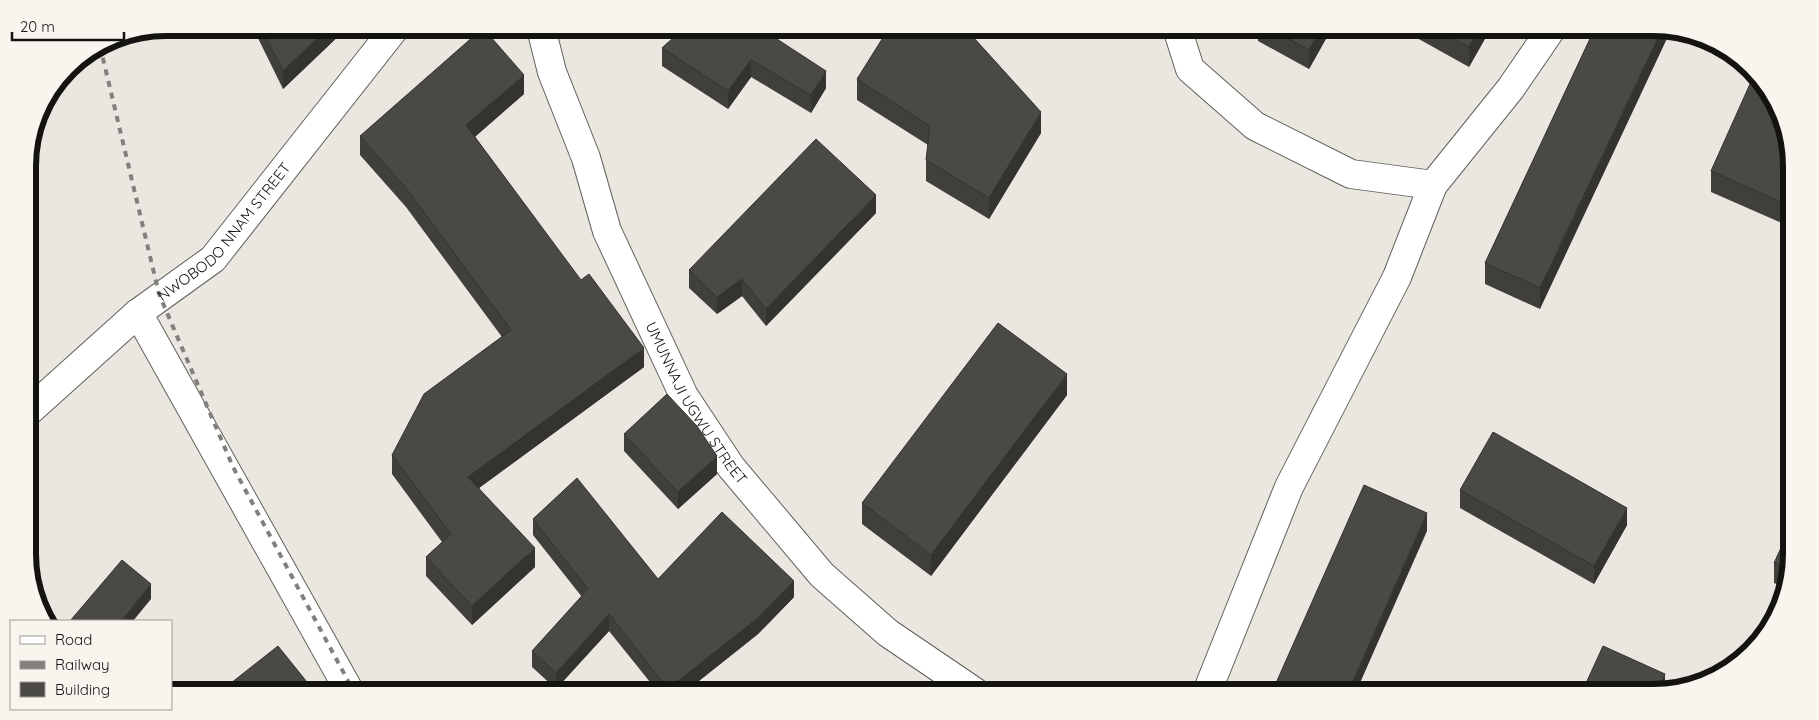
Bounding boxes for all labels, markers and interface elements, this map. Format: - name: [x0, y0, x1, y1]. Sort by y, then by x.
- scale bar: [12, 10, 125, 42]
- text: 20 m: [20, 17, 55, 36]
- street label: NWOBODO NNAM STREET: [153, 158, 294, 305]
- street label: UMUNNAJI UGWU STREET: [642, 319, 751, 488]
- legend: [10, 620, 172, 710]
- text: Road: [55, 630, 92, 649]
- text: Railway: [55, 655, 110, 674]
- text: Building: [55, 680, 110, 699]

